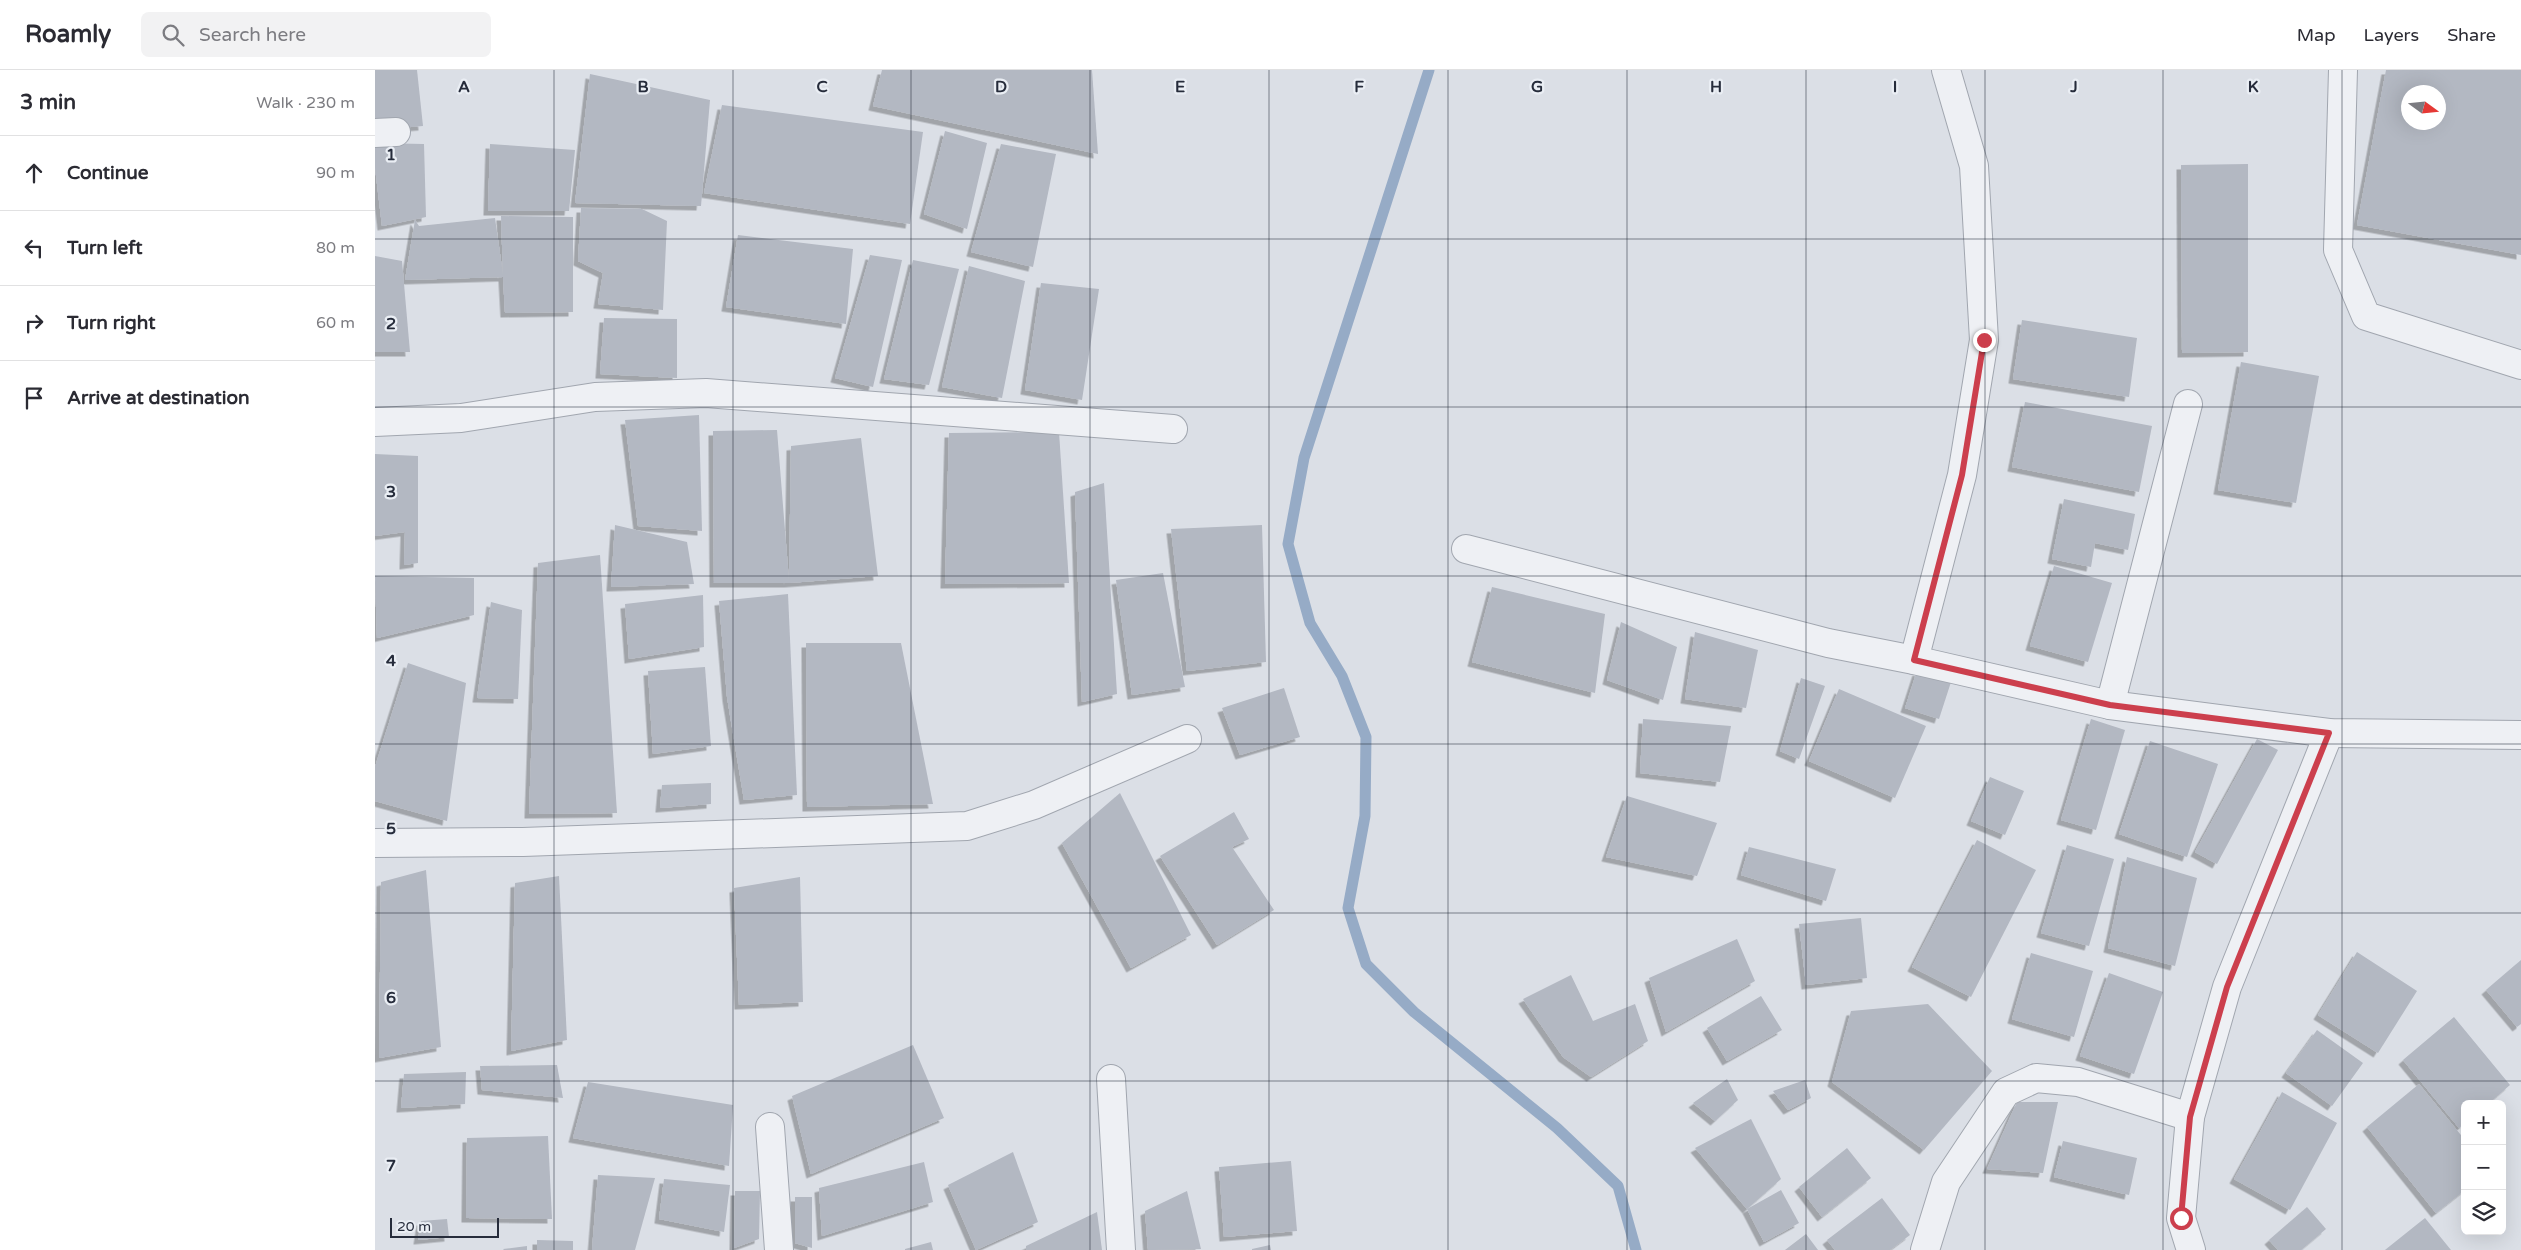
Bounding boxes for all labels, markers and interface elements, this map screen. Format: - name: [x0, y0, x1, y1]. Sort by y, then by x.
- search box: [141, 12, 491, 57]
- text: Roamly: [25, 20, 111, 49]
- icon: search: [159, 21, 187, 49]
- text: Search here: [199, 24, 306, 46]
- text: Map: [2297, 24, 2336, 46]
- text: Layers: [2364, 24, 2419, 46]
- text: Share: [2447, 24, 2496, 46]
- text: A: [458, 77, 470, 97]
- text: B: [637, 77, 649, 97]
- text: C: [816, 77, 828, 97]
- text: D: [995, 77, 1007, 97]
- text: E: [1175, 77, 1185, 97]
- text: F: [1354, 77, 1364, 97]
- text: G: [1531, 77, 1543, 97]
- text: H: [1710, 77, 1722, 97]
- text: I: [1893, 77, 1897, 97]
- text: J: [2069, 77, 2078, 97]
- text: K: [2248, 77, 2259, 97]
- north arrow: [2401, 85, 2446, 130]
- text: 3 min: [20, 90, 76, 115]
- text: Walk · 230 m: [256, 93, 355, 113]
- text: 1: [386, 145, 396, 165]
- icon: ahead: [20, 159, 48, 187]
- text: Continue: [67, 162, 149, 184]
- text: 90 m: [316, 163, 355, 183]
- icon: left: [20, 234, 48, 262]
- text: Turn left: [67, 237, 143, 259]
- text: 80 m: [316, 238, 355, 258]
- icon: right: [20, 309, 48, 337]
- text: Turn right: [67, 312, 155, 334]
- text: 60 m: [316, 313, 355, 333]
- text: 2: [386, 314, 396, 334]
- route end: [1973, 329, 1996, 352]
- icon: arrive: [20, 384, 48, 412]
- text: Arrive at destination: [67, 387, 250, 409]
- text: 3: [386, 482, 396, 502]
- text: 4: [386, 651, 396, 671]
- text: 5: [386, 819, 396, 839]
- text: 6: [386, 988, 396, 1008]
- map controls: [2461, 1100, 2506, 1235]
- button: +: [2461, 1100, 2506, 1145]
- button: −: [2461, 1145, 2506, 1190]
- text: 7: [386, 1156, 396, 1176]
- button: layers: [2461, 1190, 2506, 1235]
- route start: [2170, 1207, 2193, 1230]
- scale bar: [390, 1215, 499, 1238]
- text: 20 m: [397, 1218, 431, 1235]

